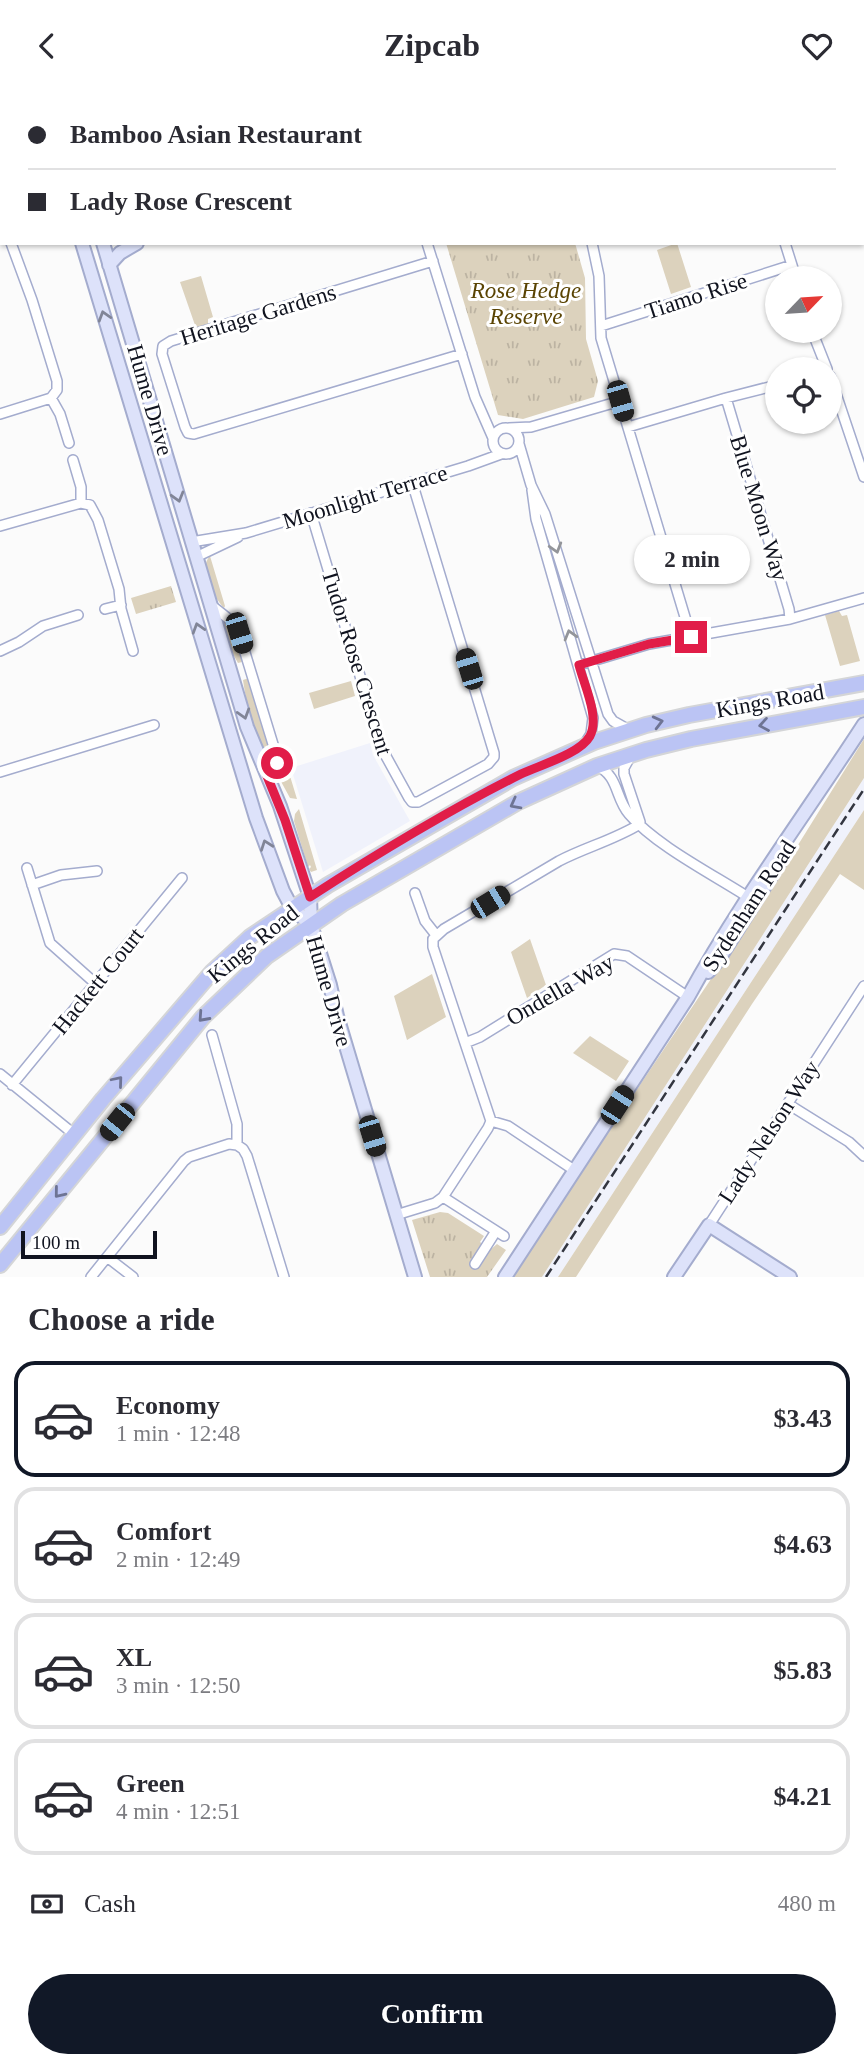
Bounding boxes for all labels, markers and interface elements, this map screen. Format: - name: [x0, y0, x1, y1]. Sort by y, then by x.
- icon: back: [28, 27, 66, 65]
- text: Zipcab: [384, 27, 480, 63]
- icon: heart: [798, 27, 836, 65]
- text: Bamboo Asian Restaurant: [70, 120, 362, 149]
- text: Lady Rose Crescent: [70, 187, 292, 216]
- north arrow: [765, 266, 842, 343]
- map controls: [765, 266, 842, 434]
- street label: Tiamo Rise: [642, 268, 750, 324]
- park label: Rose Hedge Reserve: [470, 278, 581, 329]
- street label: Heritage Gardens: [177, 279, 339, 351]
- one-way arrow: [98, 310, 112, 323]
- street label: Hume Drive: [122, 342, 178, 458]
- button: locate: [765, 357, 842, 434]
- car: [605, 378, 636, 424]
- street label: Blue Moon Way: [725, 432, 793, 584]
- street label: Moonlight Terrace: [280, 460, 450, 534]
- one-way arrow: [170, 490, 185, 502]
- callout: 2 min: [633, 535, 749, 585]
- one-way arrow: [547, 542, 562, 554]
- text: 2 min: [664, 547, 720, 572]
- street label: Tudor Rose Crescent: [317, 566, 397, 759]
- car: [223, 610, 256, 656]
- route end: [675, 621, 707, 653]
- one-way arrow: [191, 622, 206, 634]
- one-way arrow: [564, 629, 579, 641]
- car: [453, 646, 486, 692]
- street label: Kings Road: [714, 679, 826, 723]
- one-way arrow: [235, 708, 250, 720]
- one-way arrow: [651, 716, 663, 730]
- one-way arrow: [758, 717, 770, 732]
- route start: [261, 747, 293, 779]
- one-way arrow: [510, 796, 522, 810]
- street label: Sydenham Road: [697, 835, 801, 976]
- one-way arrow: [260, 839, 274, 851]
- car: [467, 882, 514, 922]
- street label: Kings Road: [203, 900, 304, 988]
- street label: Hackett Court: [47, 922, 149, 1039]
- street label: Hume Drive: [301, 933, 357, 1049]
- street label: Ondella Way: [502, 949, 619, 1031]
- one-way arrow: [199, 1009, 211, 1022]
- street label: Lady Nelson Way: [714, 1056, 825, 1208]
- one-way arrow: [109, 1077, 122, 1089]
- car: [597, 1082, 638, 1128]
- car: [96, 1099, 139, 1145]
- car: [356, 1113, 389, 1159]
- one-way arrow: [55, 1185, 67, 1198]
- scale bar: [21, 1228, 158, 1260]
- text: 100 m: [32, 1232, 80, 1253]
- text: Choose a ride: [28, 1301, 215, 1337]
- icon: car: [32, 1388, 95, 1451]
- text: Economy: [116, 1391, 220, 1420]
- text: $3.43: [774, 1404, 832, 1433]
- text: 1 min · 12:48: [116, 1421, 241, 1446]
- icon: car: [32, 1514, 95, 1577]
- text: Comfort: [116, 1517, 211, 1546]
- text: $4.63: [774, 1530, 832, 1559]
- text: 2 min · 12:49: [116, 1547, 241, 1572]
- icon: car: [32, 1640, 95, 1703]
- text: XL: [116, 1643, 152, 1672]
- text: $5.83: [774, 1656, 832, 1685]
- text: 3 min · 12:50: [116, 1673, 241, 1698]
- icon: car: [32, 1766, 95, 1829]
- text: Green: [116, 1769, 185, 1798]
- text: $4.21: [774, 1782, 832, 1811]
- text: 4 min · 12:51: [116, 1799, 241, 1824]
- icon: cash: [28, 1885, 66, 1923]
- text: Cash: [84, 1889, 136, 1918]
- text: 480 m: [778, 1891, 836, 1916]
- button: Confirm: [28, 1974, 836, 2054]

